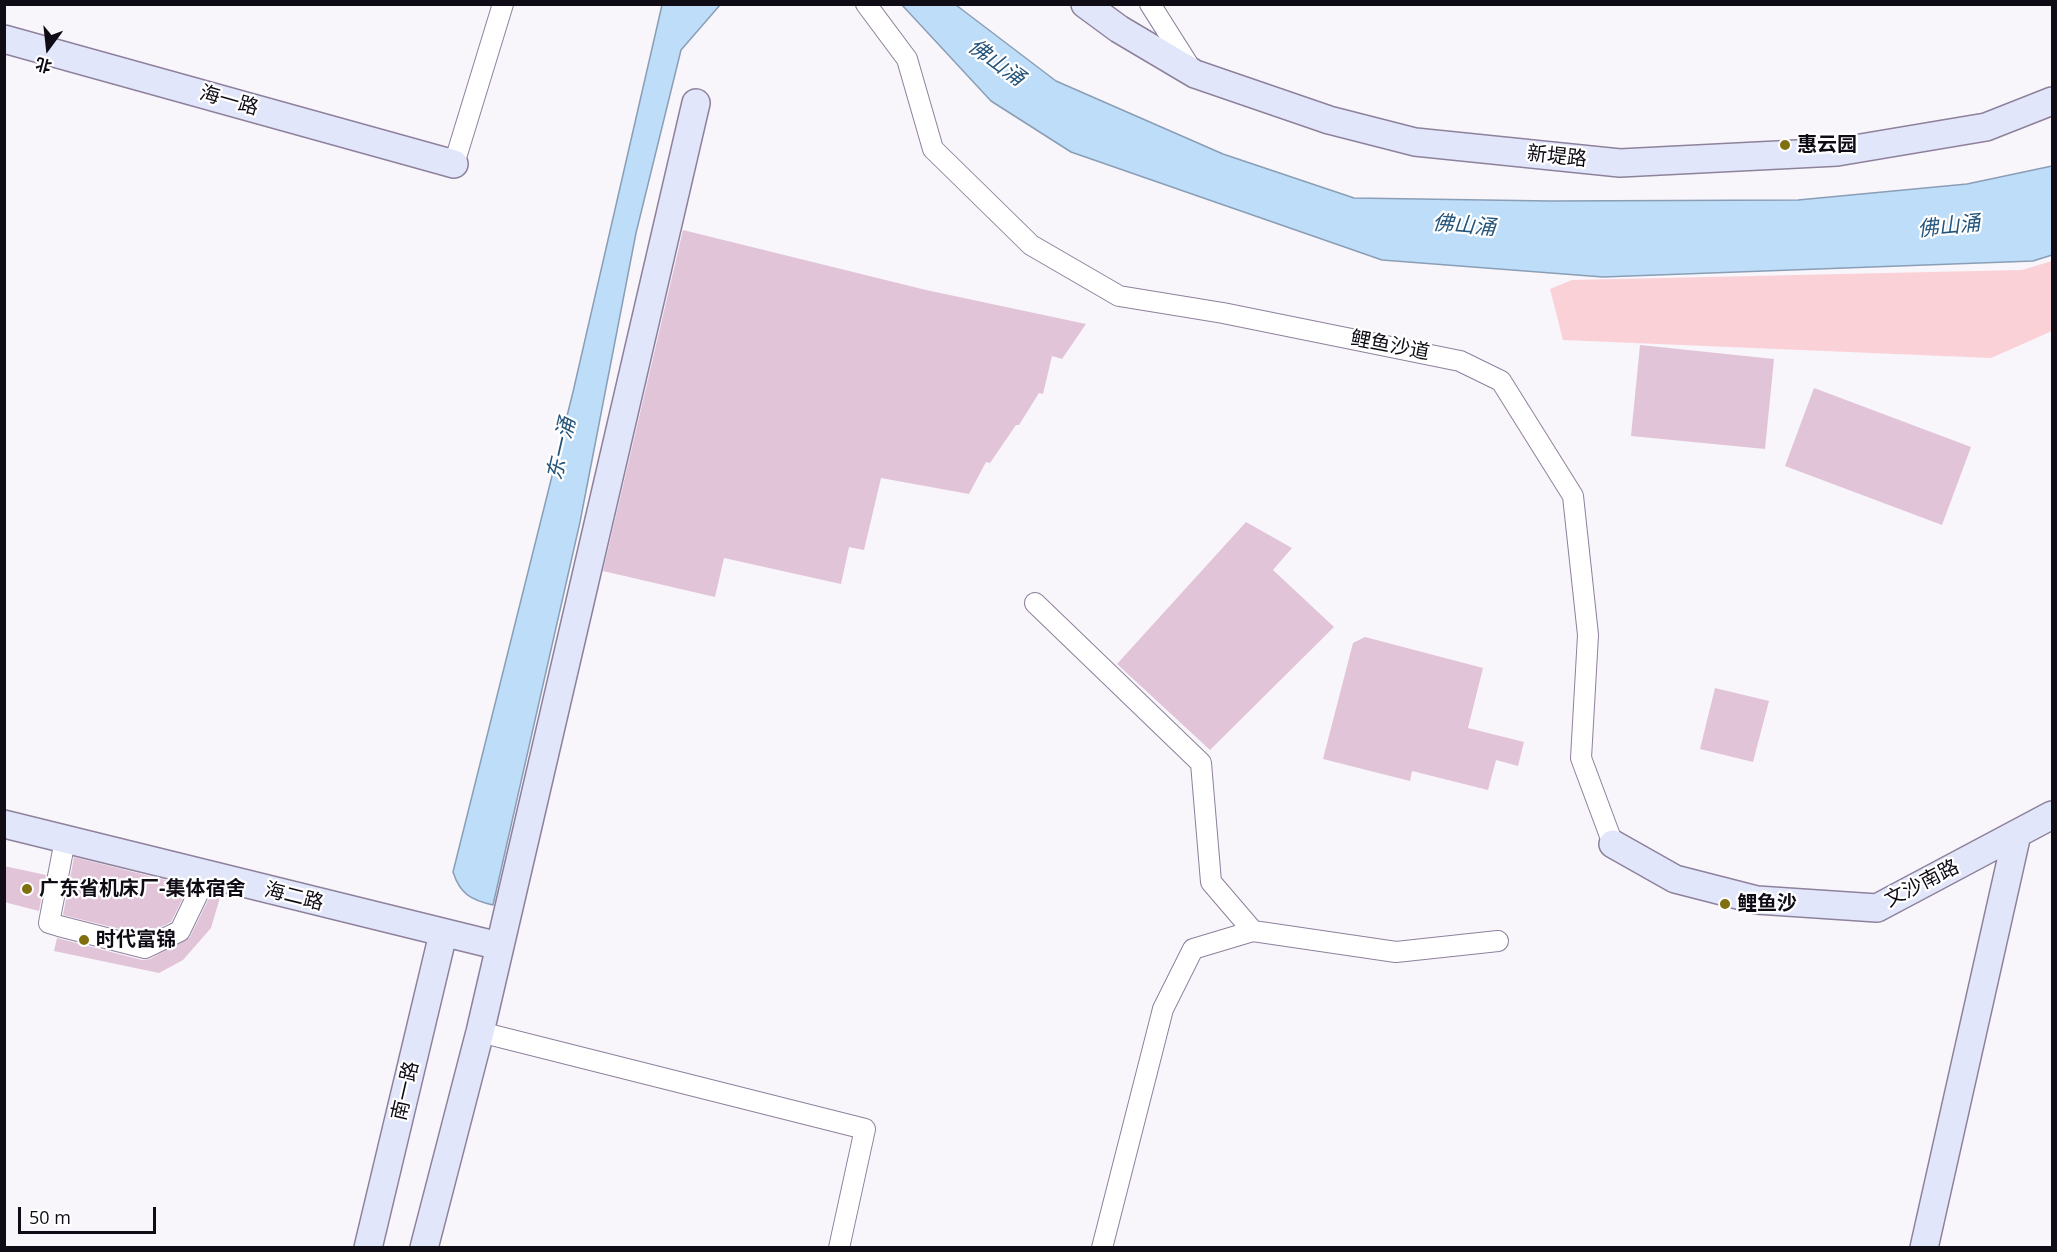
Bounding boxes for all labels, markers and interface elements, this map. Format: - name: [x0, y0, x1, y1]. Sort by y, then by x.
- north arrow: [18, 18, 78, 78]
- water label: 佛山涌: [963, 34, 1029, 92]
- text: 北: [33, 53, 54, 78]
- street label: 海一路: [197, 81, 261, 121]
- place label: 惠云园: [1797, 133, 1857, 157]
- marker: 惠云园: [1778, 138, 1792, 152]
- street label: 新堤路: [1526, 142, 1588, 172]
- water label: 佛山涌: [1432, 211, 1496, 241]
- water label: 佛山涌: [1916, 211, 1982, 243]
- street label: 鲤鱼沙道: [1348, 327, 1432, 365]
- water label: 东一涌: [543, 415, 581, 483]
- street label: 文沙南路: [1881, 855, 1963, 913]
- place label: 广东省机床厂-集体宿舍: [39, 877, 245, 901]
- street label: 海二路: [262, 878, 326, 916]
- marker: 广东省机床厂-集体宿舍: [20, 882, 34, 896]
- place label: 鲤鱼沙: [1737, 892, 1797, 916]
- marker: 鲤鱼沙: [1718, 897, 1732, 911]
- place label: 时代富锦: [96, 928, 176, 952]
- marker: 时代富锦: [77, 933, 91, 947]
- street label: 南一路: [388, 1059, 424, 1123]
- scale bar: [21, 1195, 159, 1233]
- text: 50 m: [29, 1205, 71, 1229]

